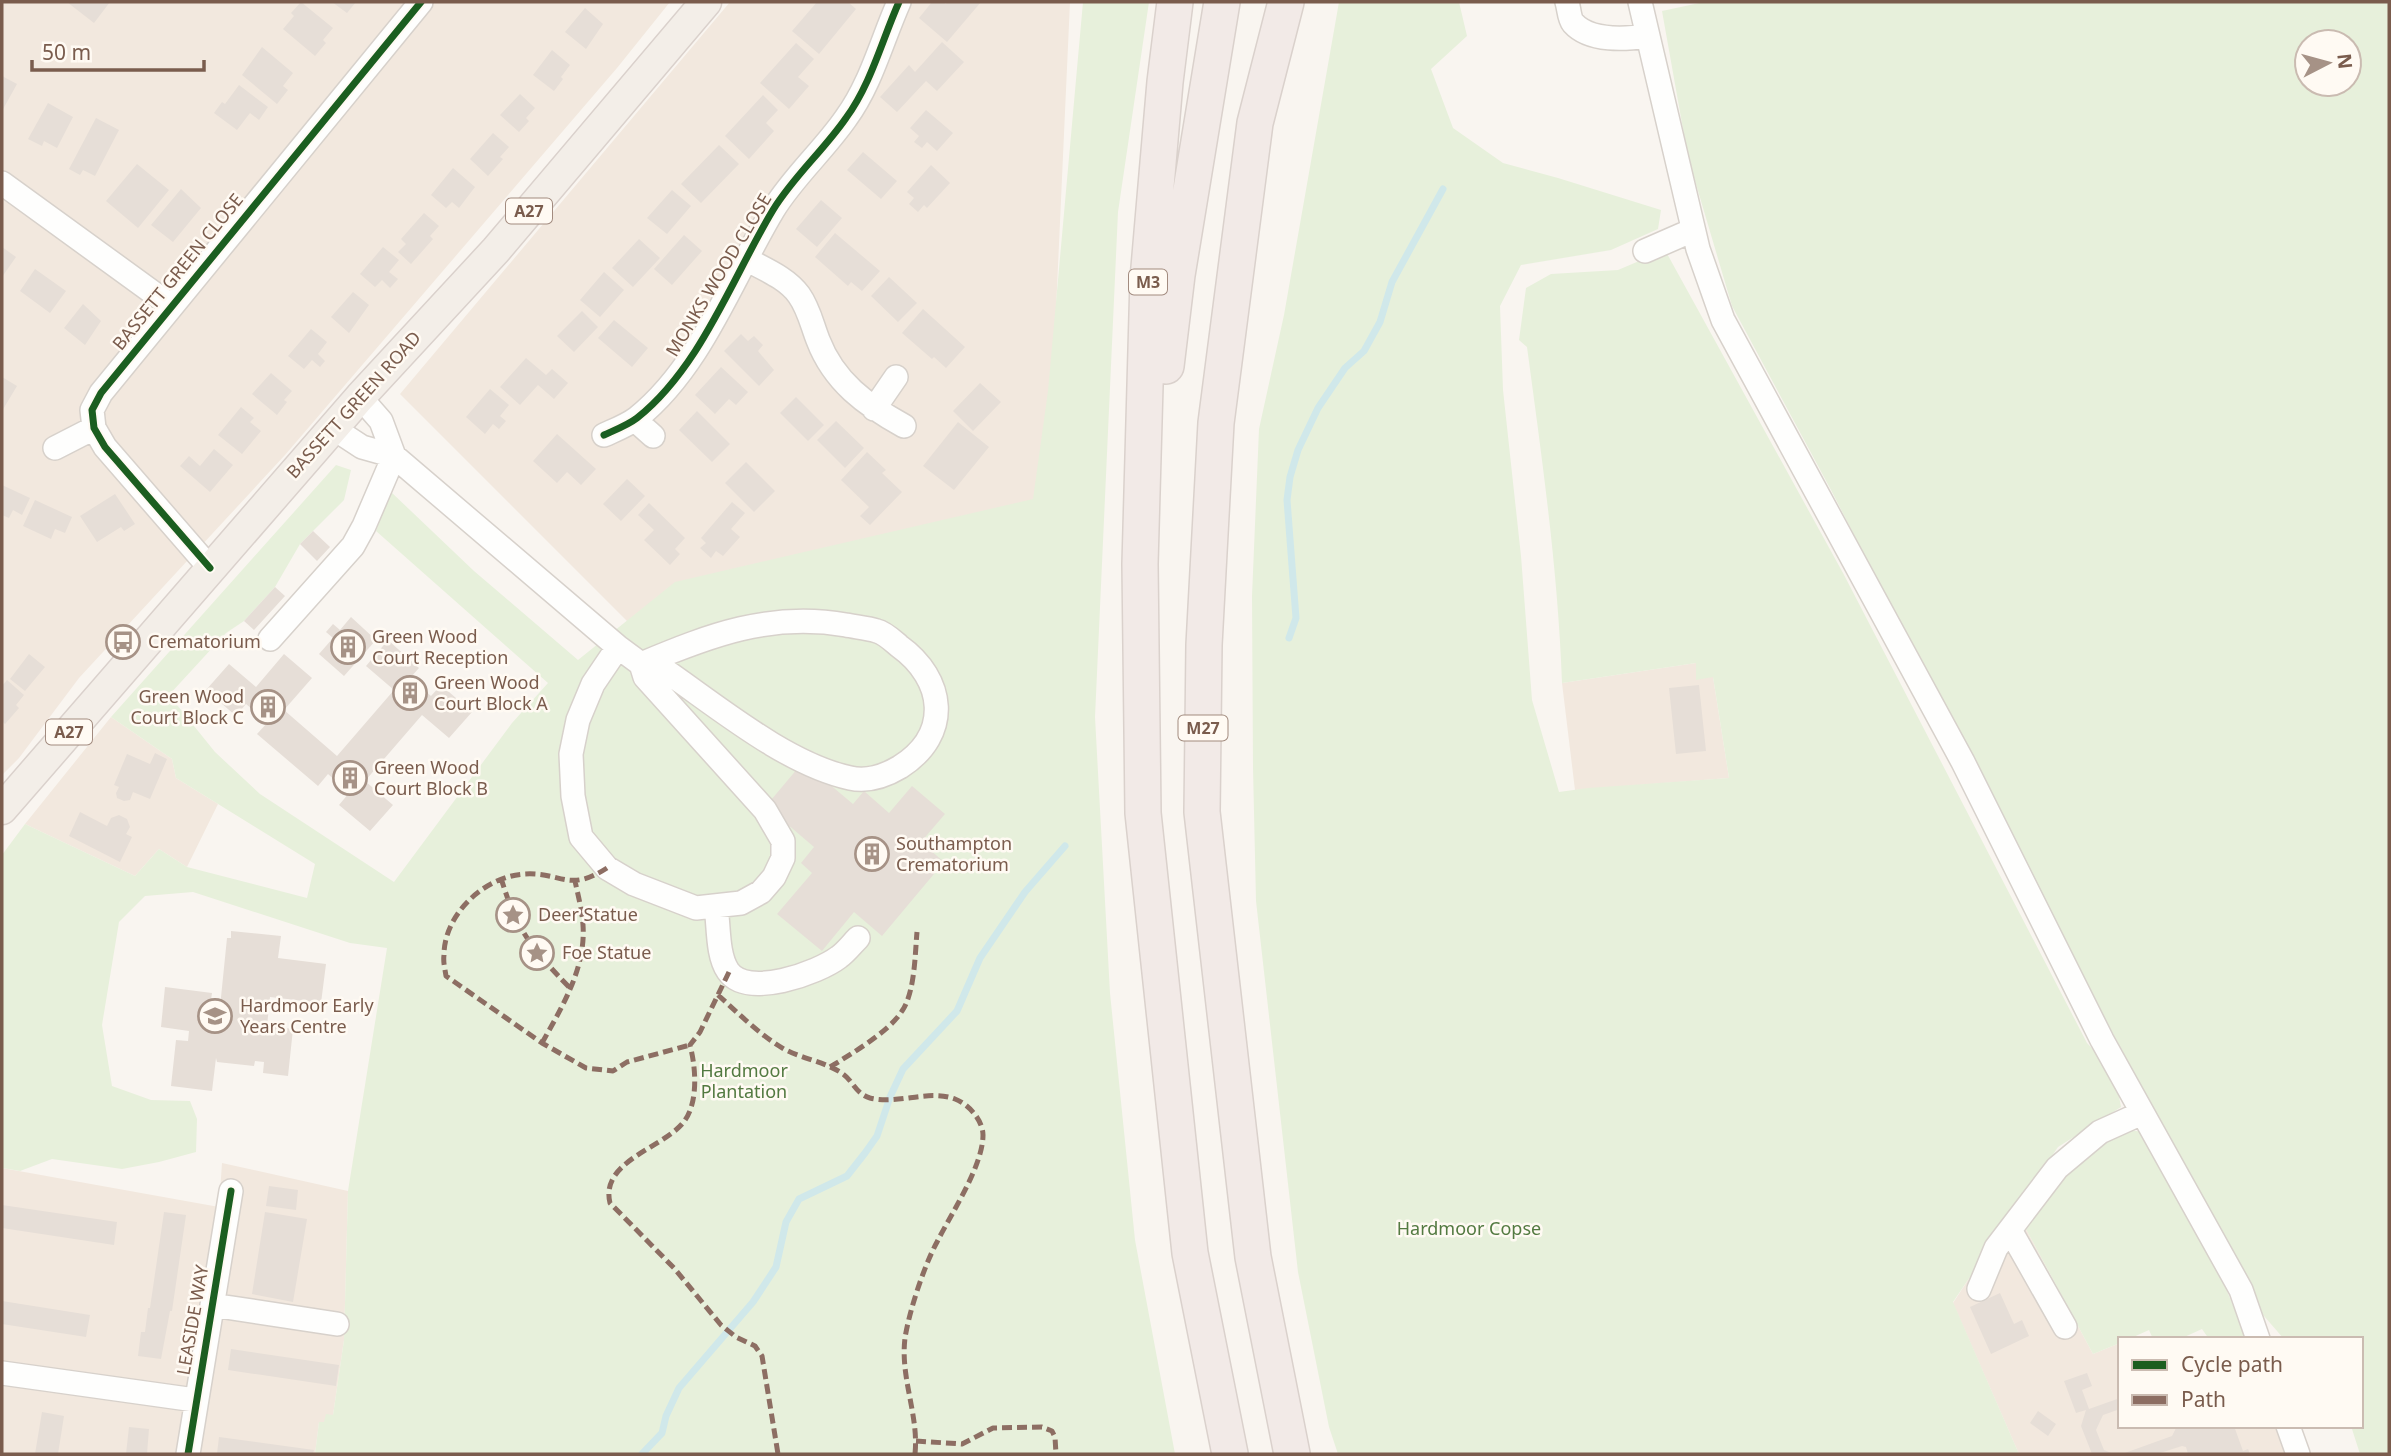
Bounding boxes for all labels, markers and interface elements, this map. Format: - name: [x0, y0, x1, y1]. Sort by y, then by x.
- scale bar: [32, 28, 203, 72]
- north arrow: [2293, 28, 2363, 98]
- text: 50 m: [42, 38, 91, 66]
- text: N: [2331, 52, 2359, 70]
- street label: BASSETT GREEN CLOSE: [107, 188, 248, 355]
- street label: MONKS WOOD CLOSE: [660, 188, 777, 361]
- road number: A27: [506, 198, 552, 224]
- road number: M3: [1129, 270, 1167, 294]
- street label: BASSETT GREEN ROAD: [281, 326, 426, 483]
- bus stop icon: Crematorium: [104, 623, 142, 661]
- place label: Green Wood Court Reception: [372, 624, 508, 669]
- building icon: Green Wood Court Reception: [329, 628, 367, 666]
- place label: Crematorium: [148, 629, 261, 653]
- place label: Green Wood Court Block A: [434, 670, 548, 715]
- building icon: Green Wood Court Block A: [391, 674, 429, 712]
- place label: Green Wood Court Block C: [130, 684, 244, 729]
- building icon: Green Wood Court Block C: [249, 688, 287, 726]
- road number: M27: [1178, 716, 1228, 740]
- road number: A27: [46, 720, 92, 744]
- place label: Green Wood Court Block B: [374, 755, 488, 800]
- building icon: Green Wood Court Block B: [331, 759, 369, 797]
- place label: Southampton Crematorium: [896, 831, 1012, 876]
- building icon: Southampton Crematorium: [853, 835, 891, 873]
- place icon: Deer Statue: [494, 896, 532, 934]
- place label: Deer Statue: [538, 902, 638, 926]
- place icon: Foe Statue: [518, 934, 556, 972]
- place label: Foe Statue: [562, 940, 651, 964]
- place label: Hardmoor Early Years Centre: [240, 993, 374, 1038]
- school or university icon: Hardmoor Early Years Centre: [196, 997, 234, 1035]
- park label: Hardmoor Plantation: [700, 1058, 788, 1103]
- park label: Hardmoor Copse: [1397, 1216, 1541, 1240]
- street label: LEASIDE WAY: [171, 1262, 214, 1377]
- legend: [2118, 1337, 2363, 1428]
- text: Cycle path: [2181, 1350, 2283, 1378]
- text: Path: [2181, 1385, 2226, 1413]

